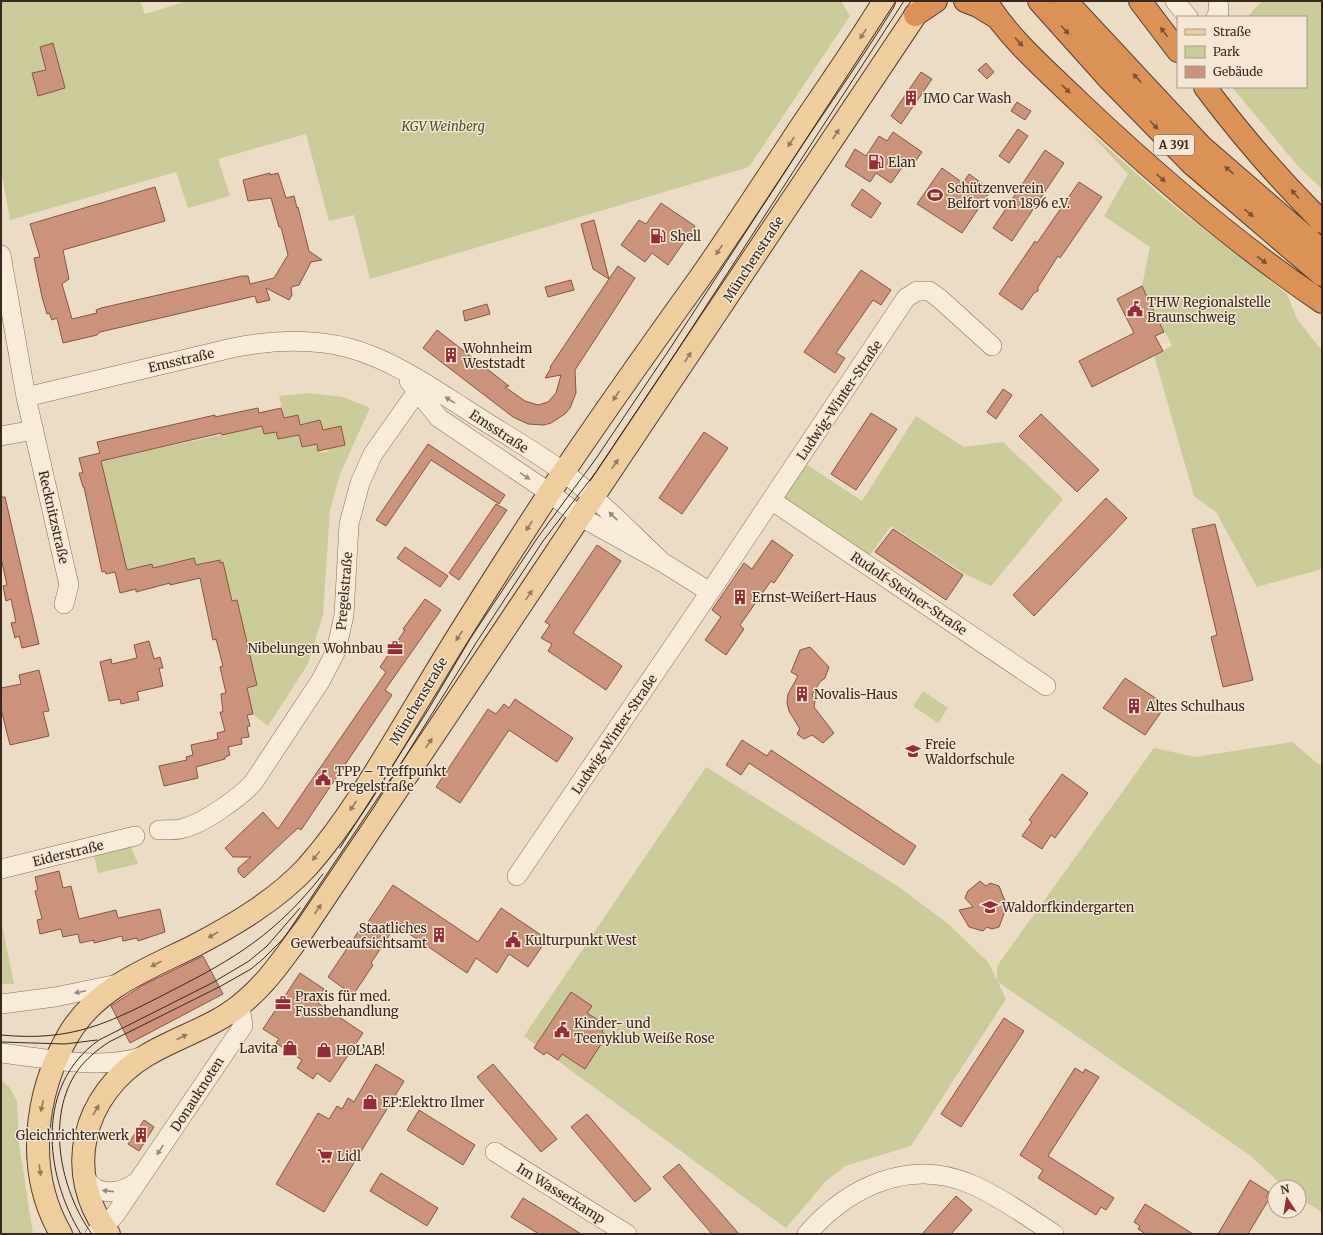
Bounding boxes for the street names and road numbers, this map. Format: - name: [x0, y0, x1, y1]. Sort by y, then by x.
- road number: A 391: [1154, 135, 1194, 155]
- street label: Münchenstraße: [719, 213, 788, 306]
- street label: Ludwig-Winter-Straße: [793, 337, 886, 464]
- street label: Emsstraße: [146, 345, 216, 376]
- street label: Emsstraße: [466, 406, 532, 457]
- street label: Recknitzstraße: [35, 469, 73, 566]
- street label: Rudolf-Steiner-Straße: [847, 548, 970, 639]
- street label: Pregelstraße: [333, 551, 356, 631]
- street label: Münchenstraße: [386, 654, 451, 748]
- street label: Ludwig-Winter-Straße: [568, 671, 661, 798]
- street label: Eiderstraße: [31, 836, 106, 870]
- street label: Donauknoten: [167, 1053, 228, 1135]
- street label: Im Wasserkamp: [513, 1159, 608, 1227]

